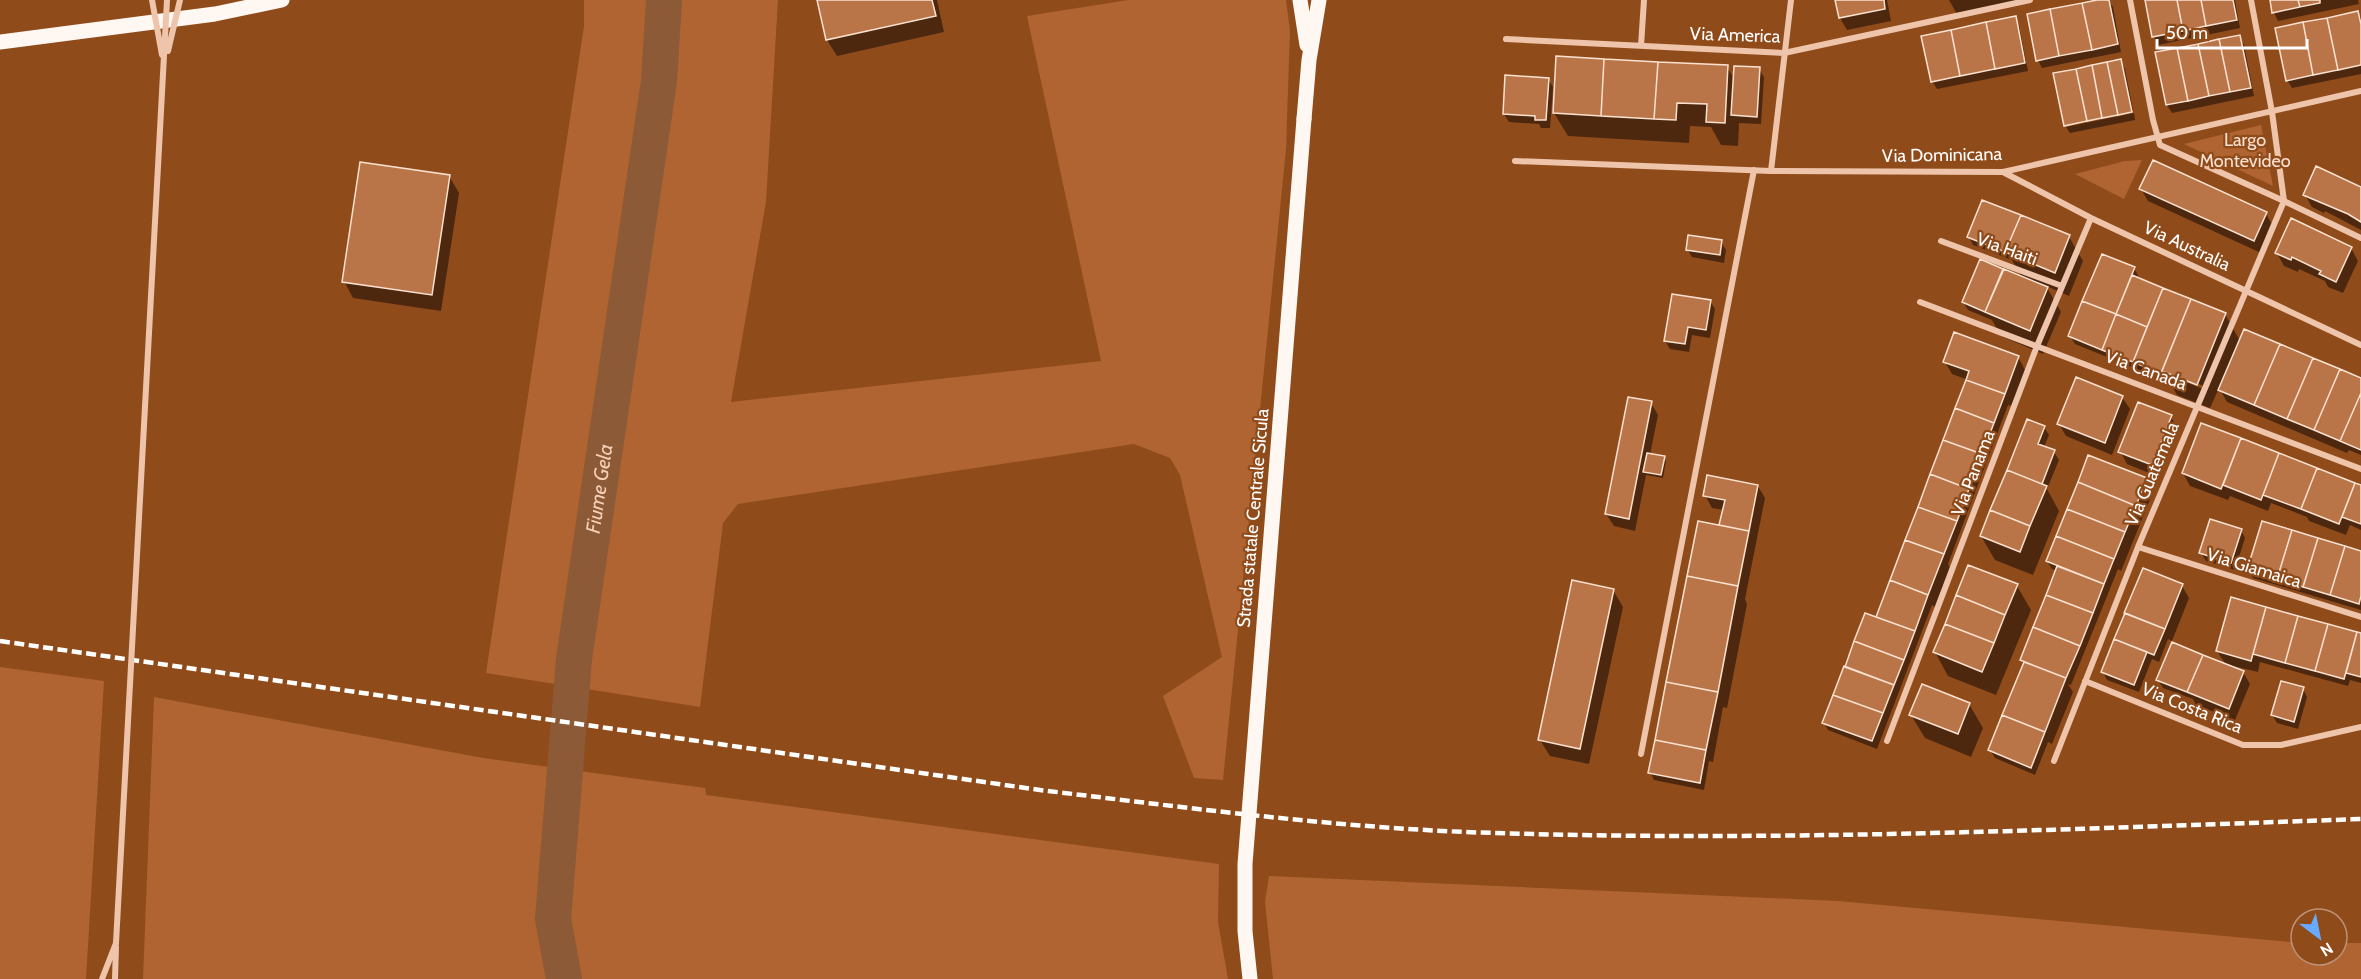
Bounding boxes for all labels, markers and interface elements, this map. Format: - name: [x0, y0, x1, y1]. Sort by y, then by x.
- scale bar: [2157, 12, 2307, 50]
- street label: Via America: [1689, 22, 1781, 48]
- text: 50 m: [2166, 22, 2208, 44]
- park label: Largo Montevideo: [2199, 129, 2291, 172]
- street label: Via Dominicana: [1882, 143, 2003, 167]
- street label: Via Australia: [2140, 216, 2234, 276]
- street label: Via Haiti: [1974, 228, 2040, 270]
- street label: Via Canada: [2102, 345, 2190, 395]
- street label: Strada statale Centrale Sicula: [1232, 407, 1274, 628]
- street label: Via Guatemala: [2120, 418, 2184, 529]
- street label: Via Panama: [1947, 427, 2000, 519]
- water label: Fiume Gela: [581, 442, 617, 535]
- street label: Via Giamaica: [2204, 543, 2304, 593]
- street label: Via Costa Rica: [2138, 678, 2246, 738]
- north arrow: [2289, 907, 2349, 967]
- text: N: [2317, 938, 2337, 960]

